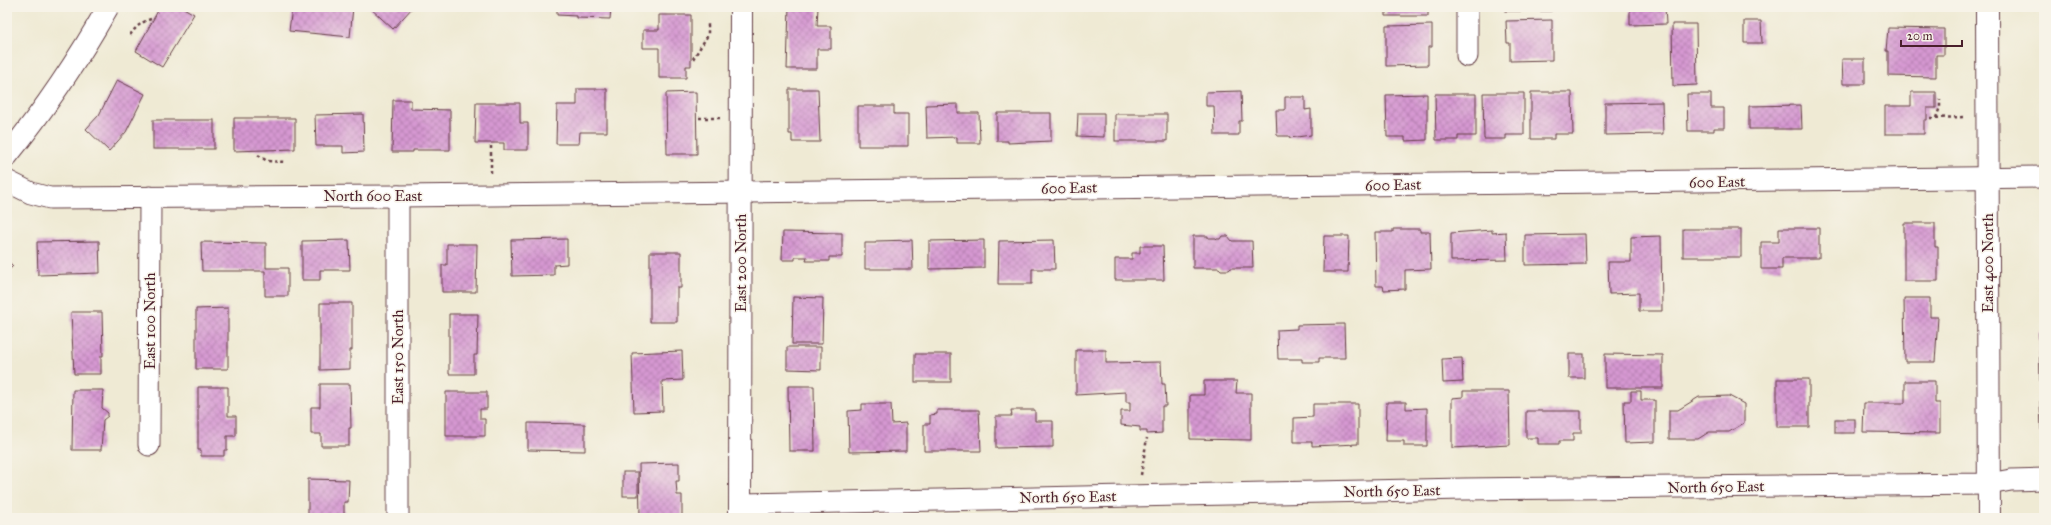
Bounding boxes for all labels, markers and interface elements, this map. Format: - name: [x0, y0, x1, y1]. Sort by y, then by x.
- scale bar: [1901, 22, 1962, 48]
- text: 20 m: [1907, 29, 1933, 43]
- street label: 600 East: [1689, 172, 1746, 191]
- street label: 600 East: [1365, 175, 1422, 194]
- street label: 600 East: [1041, 178, 1098, 197]
- street label: North 600 East: [324, 187, 423, 205]
- street label: East 200 North: [732, 213, 750, 312]
- street label: East 400 North: [1979, 213, 1997, 313]
- street label: East 100 North: [141, 272, 159, 370]
- street label: East 150 North: [389, 309, 407, 405]
- street label: North 650 East: [1667, 477, 1765, 497]
- street label: North 650 East: [1343, 481, 1441, 501]
- street label: North 650 East: [1019, 487, 1117, 507]

